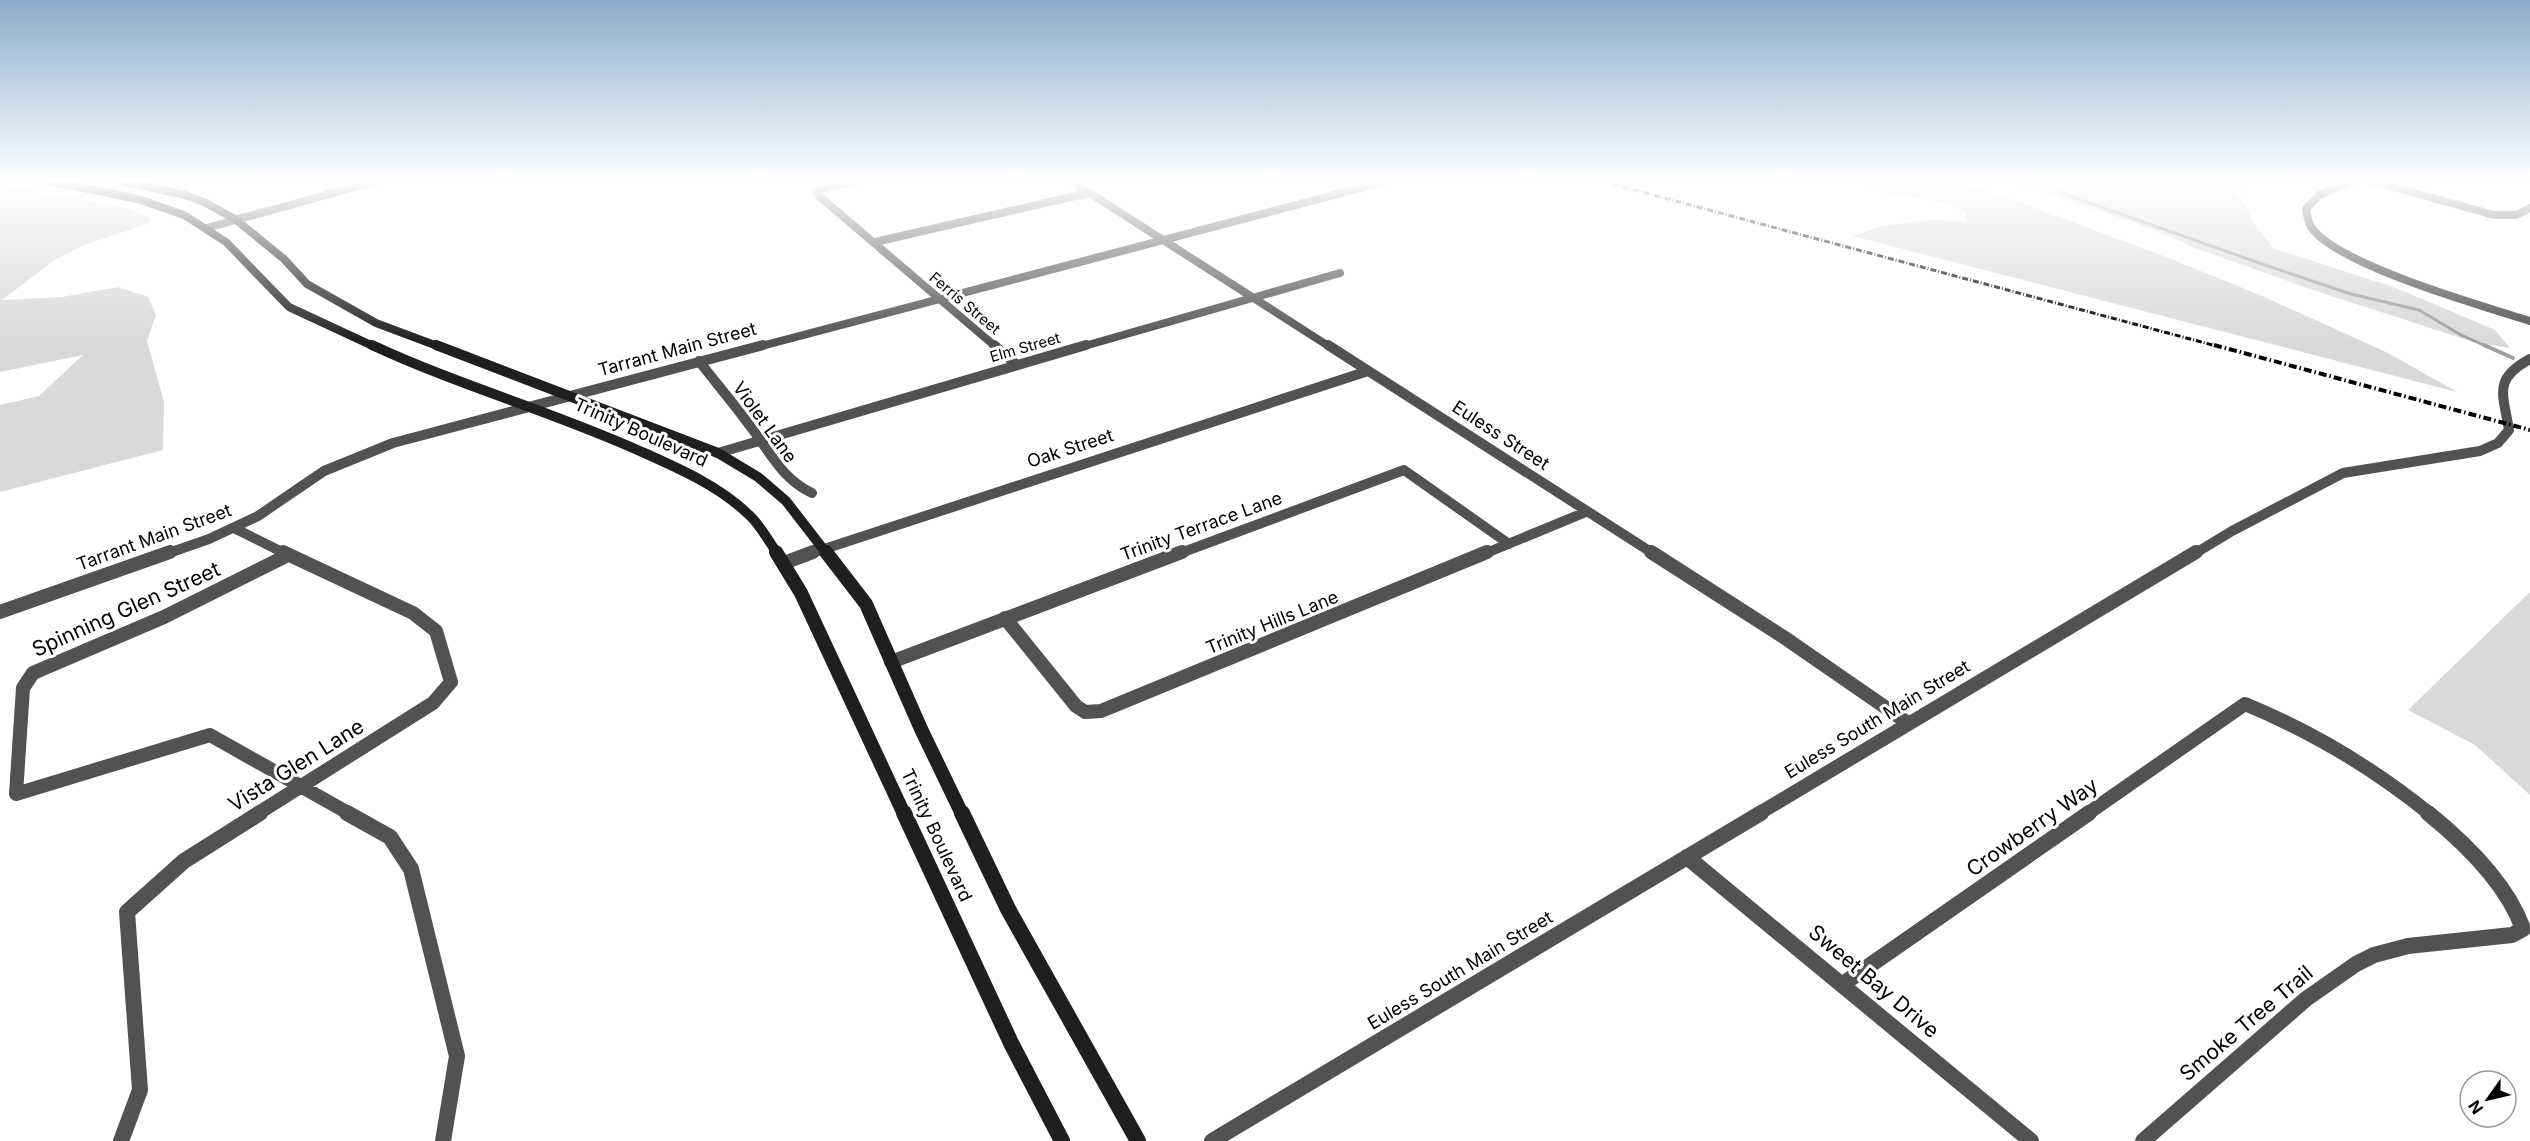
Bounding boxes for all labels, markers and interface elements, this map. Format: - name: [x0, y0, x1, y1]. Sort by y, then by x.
- street label: Ferris Street: [926, 268, 1004, 338]
- street label: Tarrant Main Street: [595, 318, 759, 380]
- street label: Elm Street: [988, 328, 1062, 366]
- street label: Violet Lane: [729, 377, 801, 467]
- street label: Trinity Boulevard: [571, 393, 711, 471]
- street label: Euless Street: [1449, 396, 1553, 474]
- street label: Oak Street: [1024, 424, 1116, 472]
- street label: Trinity Terrace Lane: [1117, 487, 1285, 565]
- street label: Tarrant Main Street: [74, 499, 234, 575]
- street label: Spinning Glen Street: [28, 556, 224, 662]
- street label: Trinity Hills Lane: [1203, 586, 1341, 658]
- street label: Euless South Main Street: [1781, 655, 1973, 783]
- street label: Vista Glen Lane: [224, 713, 368, 817]
- street label: Trinity Boulevard: [897, 765, 977, 905]
- street label: Crowberry Way: [1962, 772, 2103, 882]
- street label: Euless South Main Street: [1364, 906, 1556, 1034]
- street label: Sweet Bay Drive: [1804, 919, 1944, 1043]
- street label: Smoke Tree Trail: [2174, 960, 2318, 1086]
- north arrow: [2458, 1069, 2518, 1129]
- text: N: [2464, 1097, 2487, 1118]

